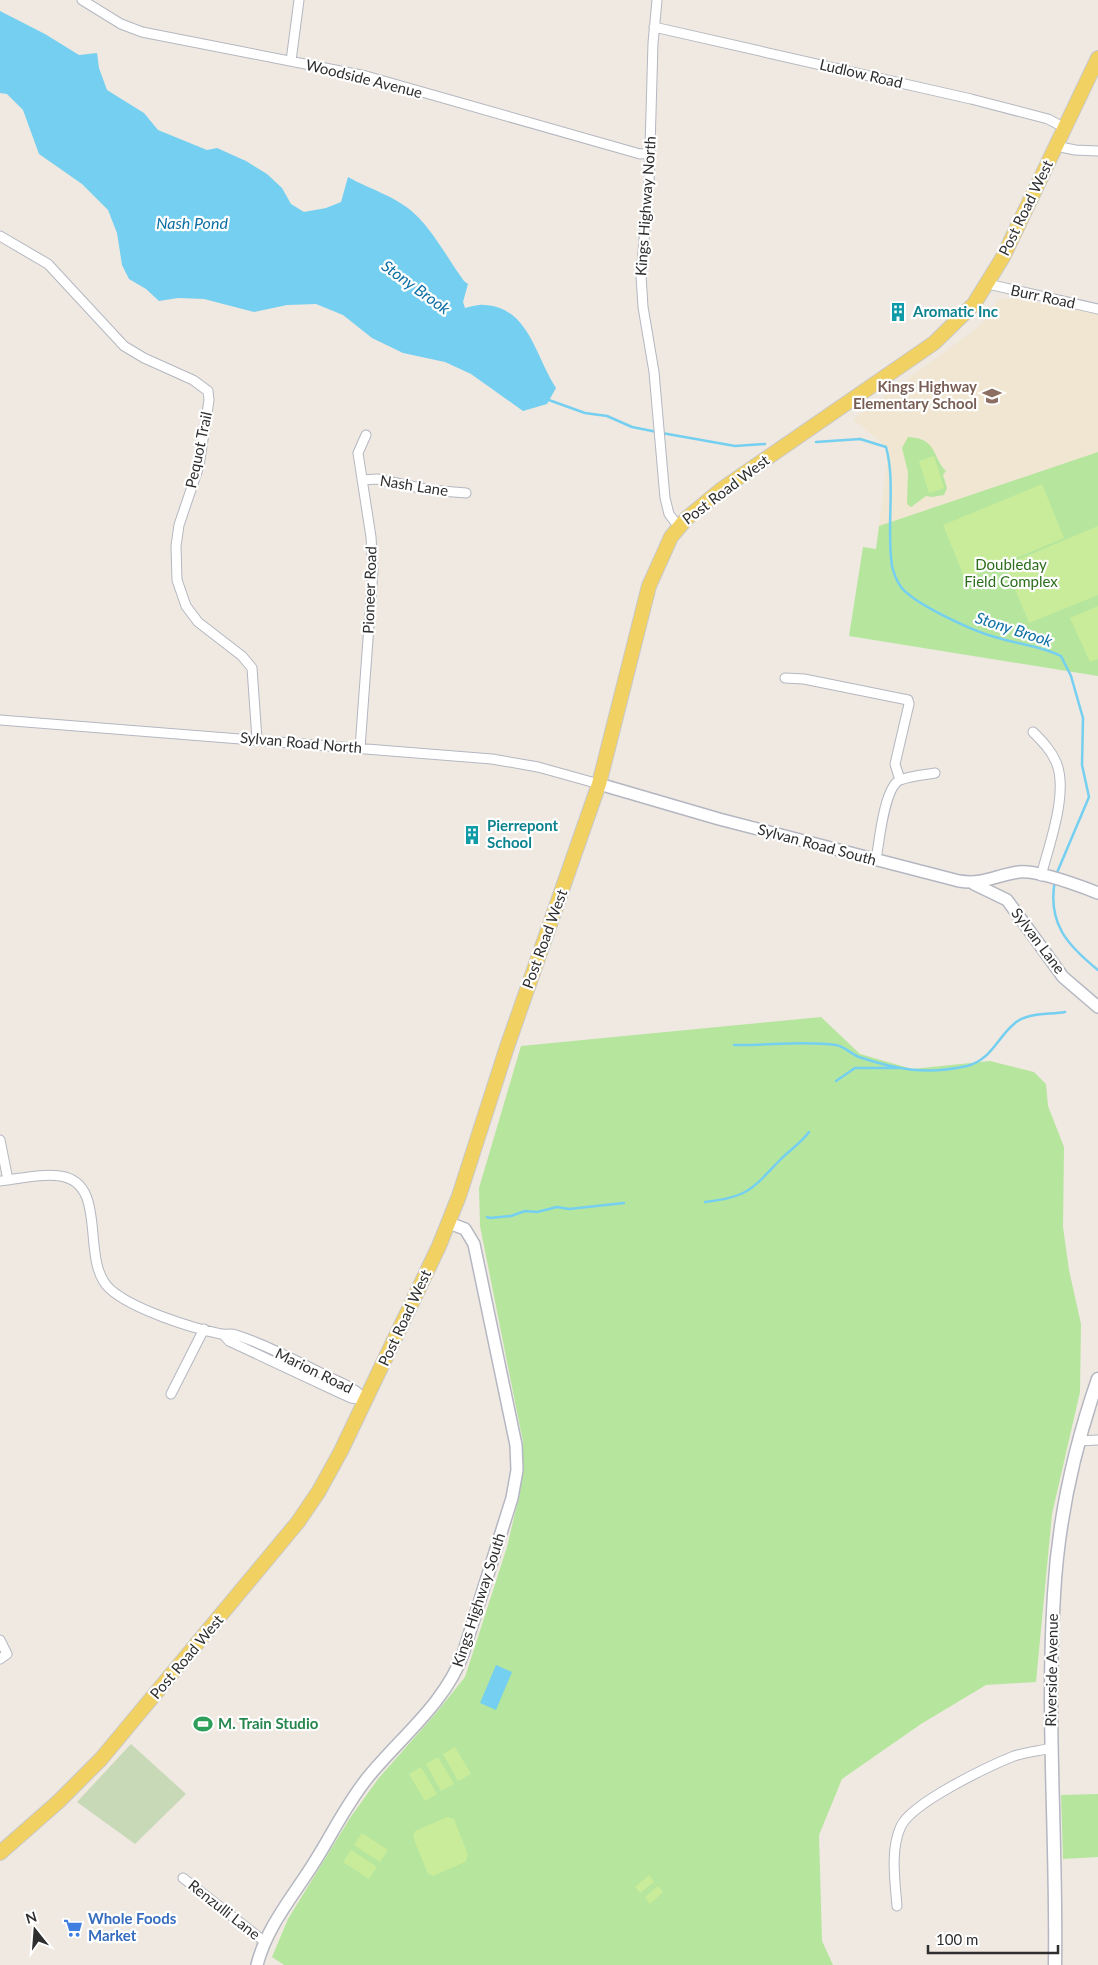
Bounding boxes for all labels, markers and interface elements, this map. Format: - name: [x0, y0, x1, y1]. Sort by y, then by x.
- street label: Woodside Avenue: [304, 55, 424, 101]
- street label: Ludlow Road: [818, 55, 904, 91]
- street label: Kings Highway North: [631, 135, 659, 276]
- street label: Post Road West: [994, 156, 1056, 258]
- water label: Nash Pond: [156, 213, 228, 232]
- water label: Stony Brook: [378, 255, 454, 318]
- street label: Burr Road: [1009, 280, 1077, 312]
- building icon: Aromatic Inc: [887, 301, 909, 323]
- place label: Aromatic Inc: [912, 302, 998, 320]
- place label: Kings Highway Elementary School: [853, 377, 977, 412]
- school or university icon: Kings Highway Elementary School: [981, 385, 1003, 407]
- street label: Pequot Trail: [181, 410, 215, 490]
- street label: Post Road West: [678, 450, 773, 528]
- street label: Nash Lane: [379, 471, 450, 499]
- street label: Pioneer Road: [358, 546, 380, 634]
- park label: Doubleday Field Complex: [964, 555, 1058, 590]
- water label: Stony Brook: [973, 607, 1055, 650]
- street label: Sylvan Road North: [239, 728, 363, 756]
- place label: Pierrepont School: [487, 816, 559, 851]
- street label: Sylvan Road South: [756, 820, 879, 869]
- building icon: Pierrepont School: [461, 824, 483, 846]
- street label: Post Road West: [518, 886, 571, 991]
- street label: Sylvan Lane: [1008, 904, 1069, 977]
- street label: Post Road West: [374, 1266, 435, 1369]
- street label: Marion Road: [273, 1344, 356, 1397]
- street label: Kings Highway South: [448, 1530, 508, 1669]
- street label: Post Road West: [146, 1610, 227, 1702]
- street label: Riverside Avenue: [1041, 1613, 1061, 1727]
- sports icon: M. Train Studio: [192, 1713, 214, 1735]
- place label: M. Train Studio: [218, 1714, 319, 1732]
- street label: Renzulli Lane: [185, 1876, 264, 1943]
- north arrow: [10, 1905, 60, 1955]
- text: N: [23, 1907, 39, 1927]
- place label: Whole Foods Market: [88, 1909, 177, 1944]
- supermarket icon: Whole Foods Market: [62, 1917, 84, 1939]
- scale bar: [928, 1922, 1058, 1954]
- text: 100 m: [936, 1930, 978, 1948]

